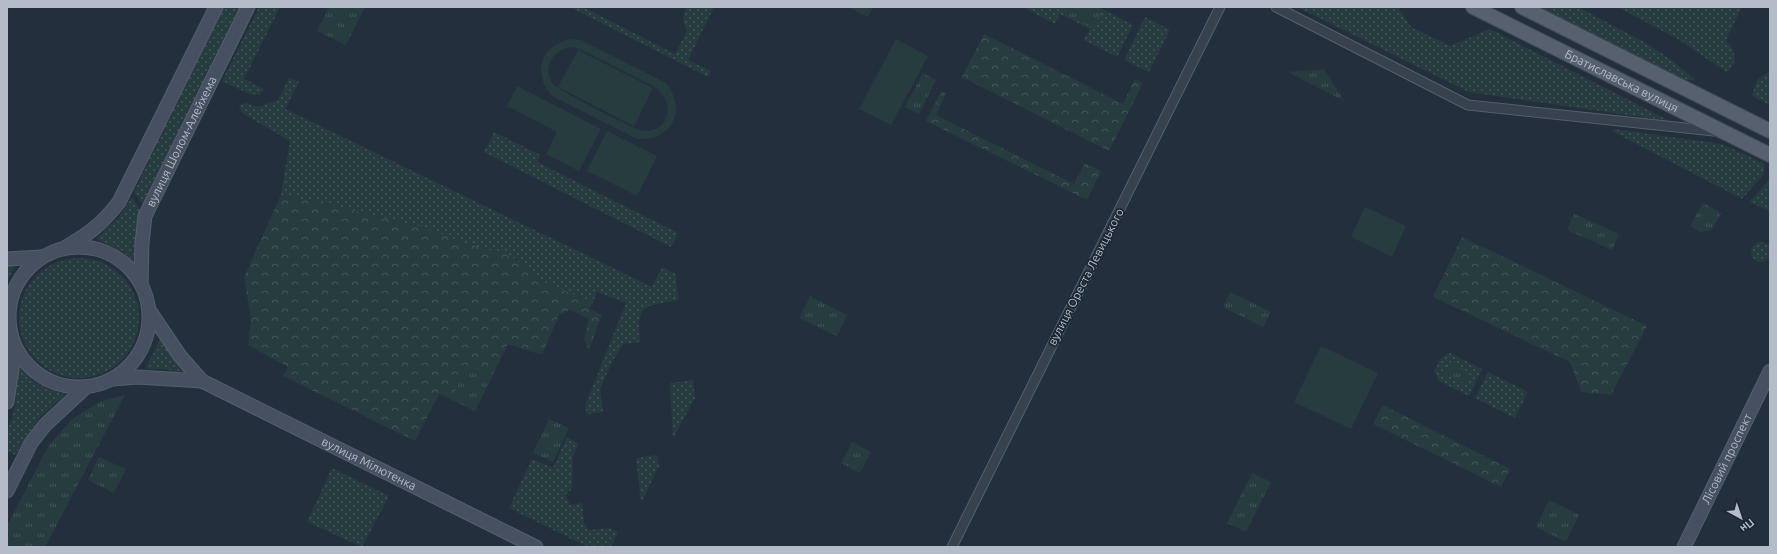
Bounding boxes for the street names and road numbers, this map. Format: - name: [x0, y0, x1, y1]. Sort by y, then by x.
- street label: Братиславська вулиця: [1563, 47, 1681, 114]
- street label: вулиця Шолом-Алейхема: [144, 74, 219, 209]
- street label: вулиця Ореста Левицького: [1045, 206, 1126, 347]
- street label: Лісовий проспект: [1699, 411, 1754, 506]
- street label: вулиця Мілютенка: [320, 435, 418, 492]

